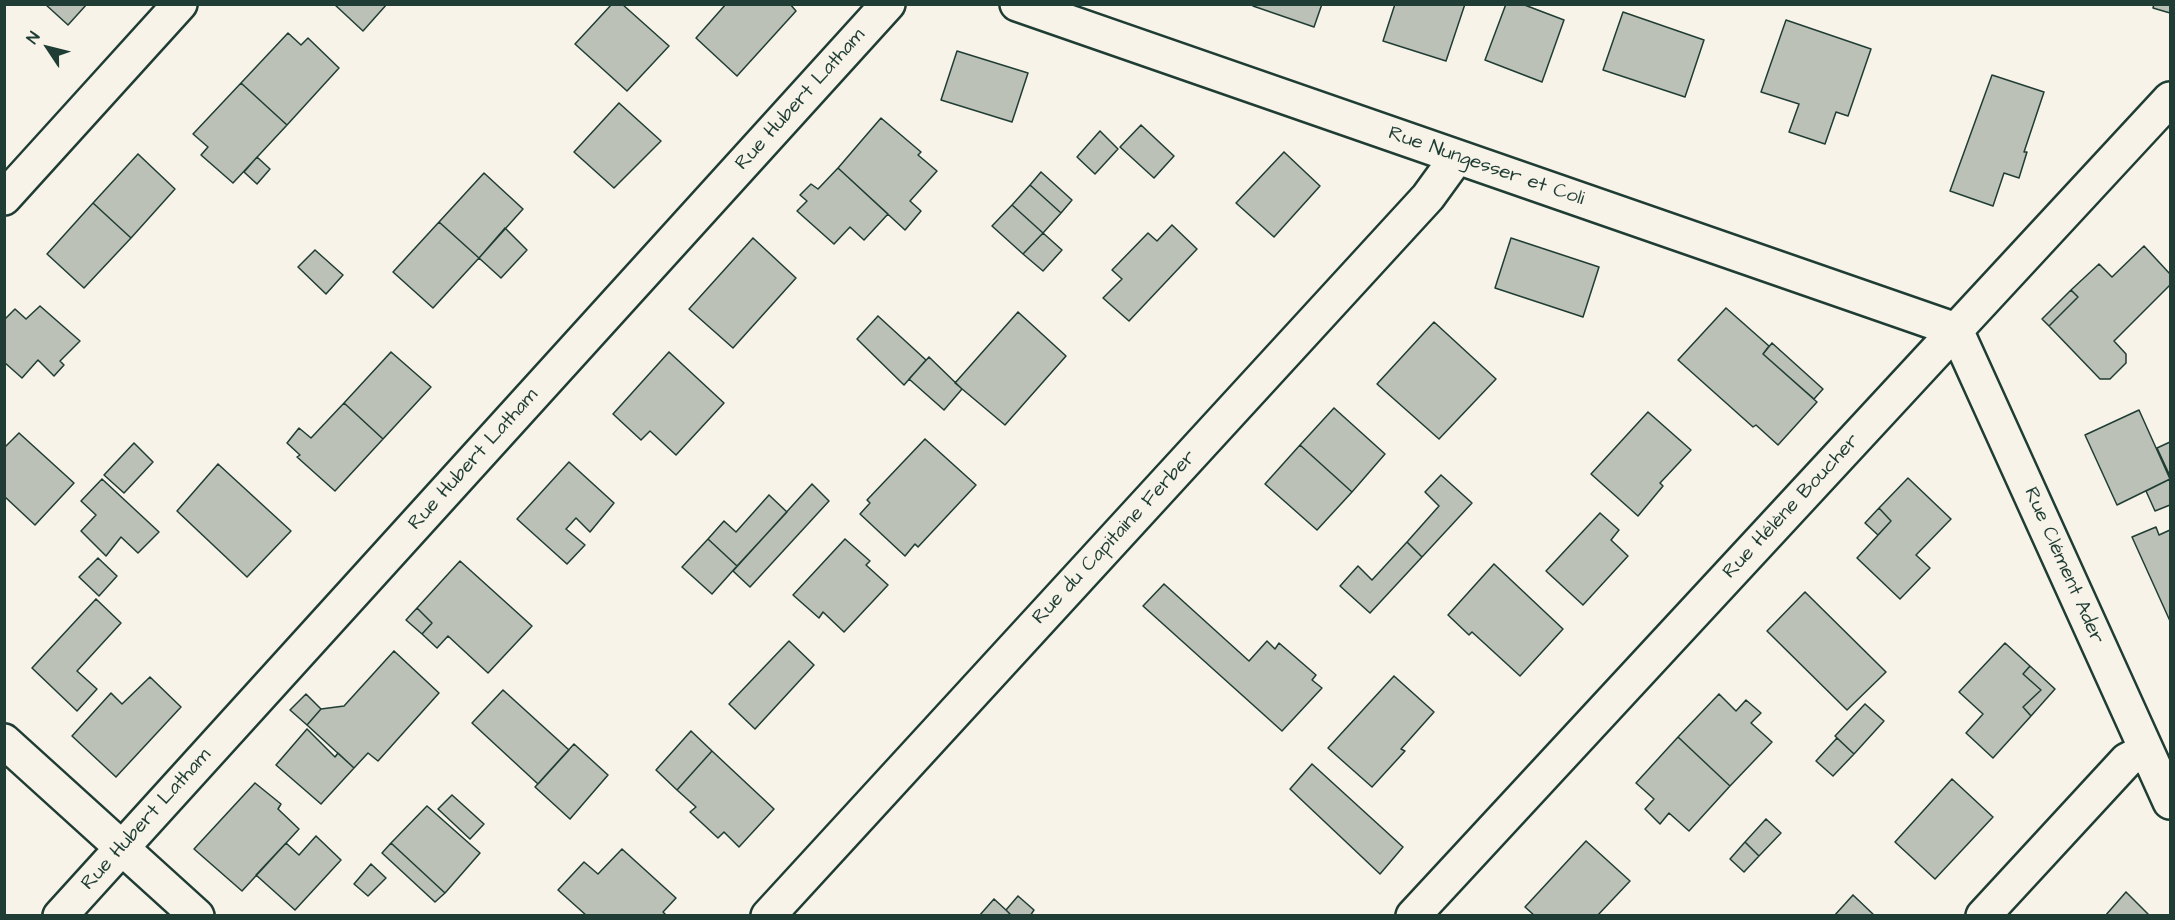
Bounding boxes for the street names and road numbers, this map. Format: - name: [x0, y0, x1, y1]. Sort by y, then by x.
- street label: Rue Hubert Latham: [731, 24, 871, 176]
- street label: Rue Nungesser et Coli: [1385, 122, 1587, 212]
- street label: Rue Hubert Latham: [404, 384, 544, 536]
- street label: Rue Hélène Boucher: [1719, 430, 1865, 584]
- street label: Rue du Capitaine Ferber: [1028, 446, 1202, 630]
- street label: Rue Clément Ader: [2018, 484, 2108, 648]
- street label: Rue Hubert Latham: [77, 744, 217, 896]

